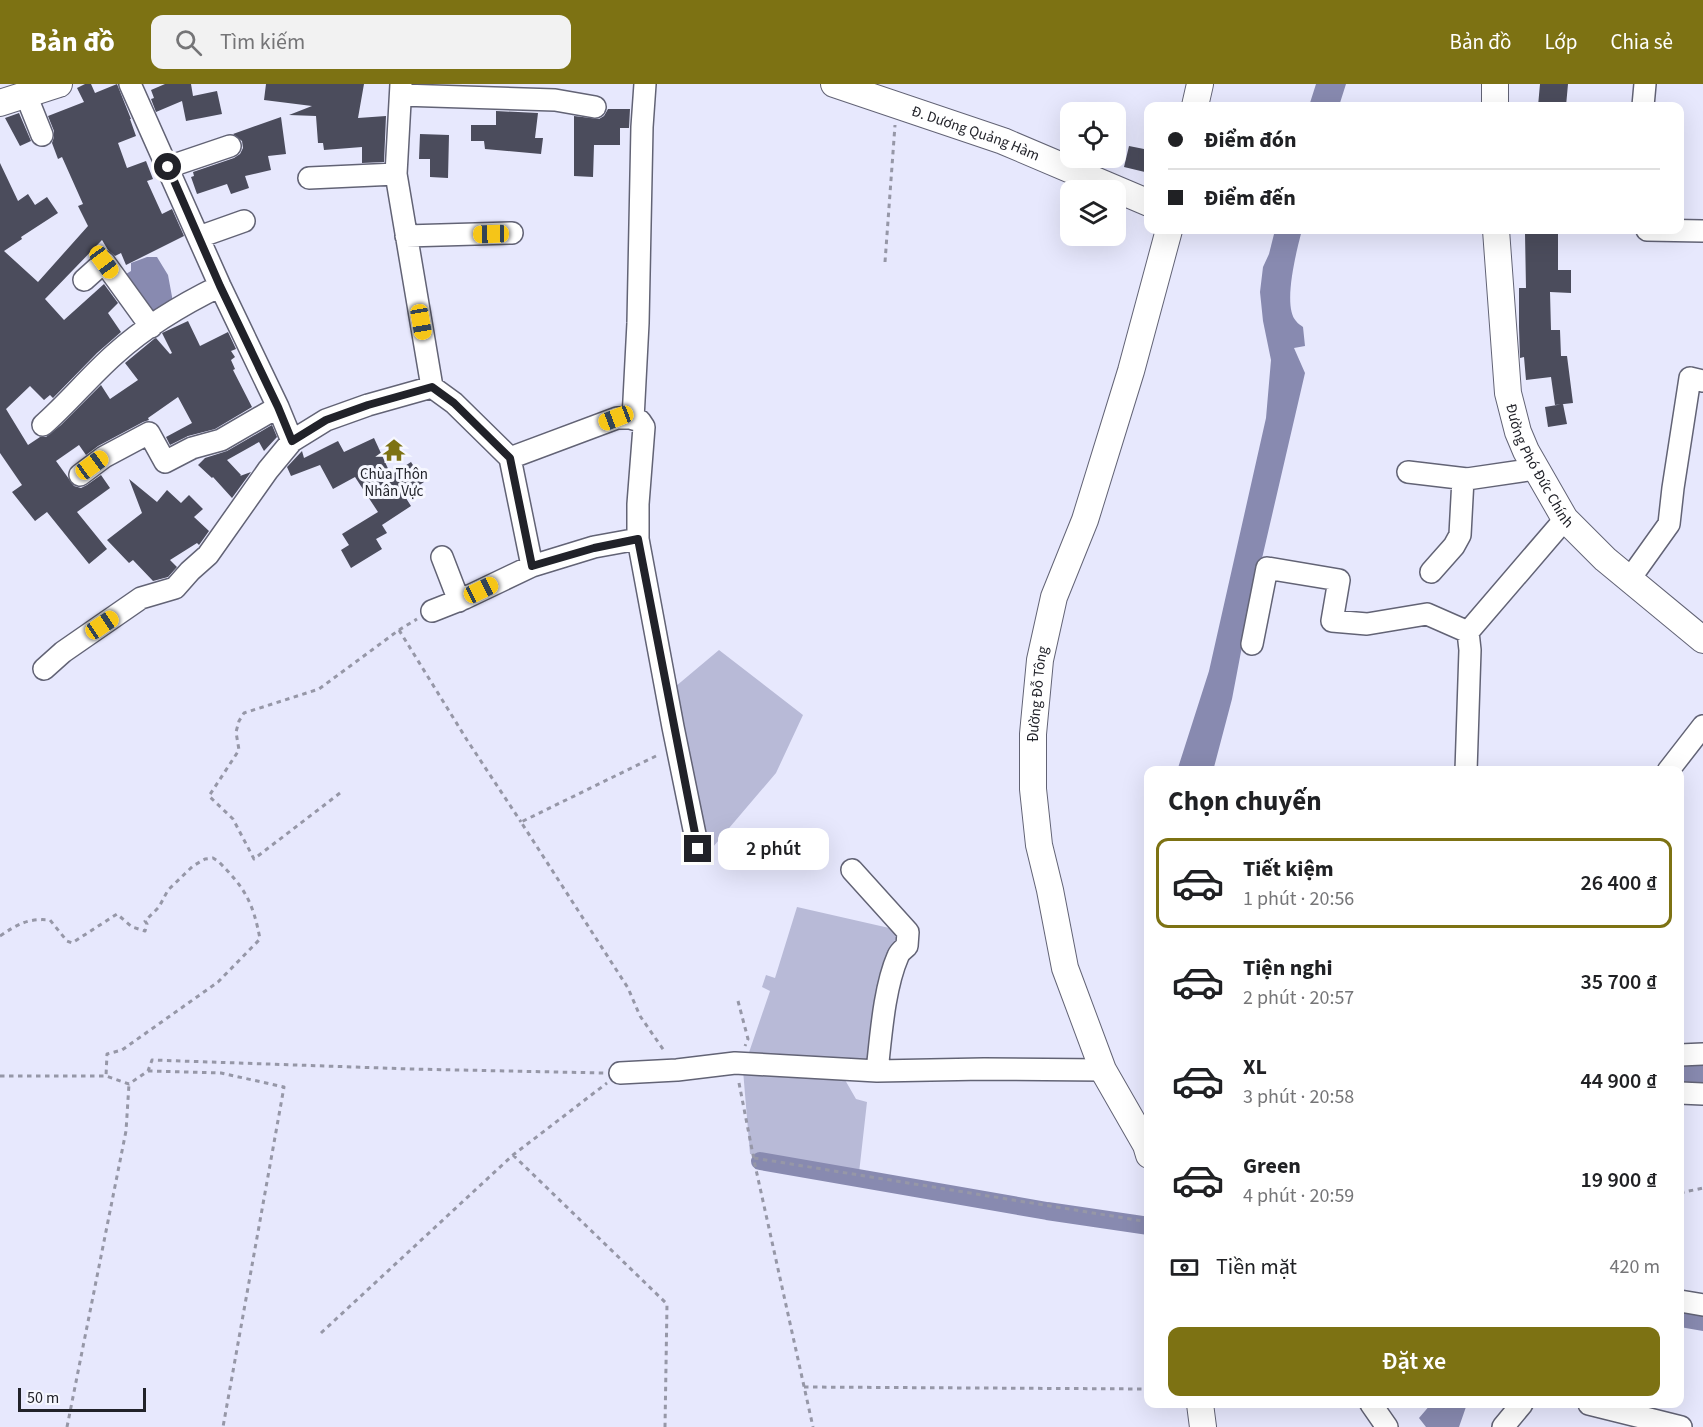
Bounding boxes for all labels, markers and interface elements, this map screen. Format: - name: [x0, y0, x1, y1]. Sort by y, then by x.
- search box: [151, 15, 571, 69]
- text: Bản đồ: [30, 22, 115, 62]
- icon: search: [172, 26, 205, 59]
- text: Tìm kiếm: [220, 26, 305, 58]
- text: Bản đồ: [1450, 27, 1511, 57]
- text: Lớp: [1544, 27, 1577, 57]
- text: Chia sẻ: [1610, 27, 1673, 57]
- street label: Đ. Dương Quảng Hàm: [909, 101, 1043, 166]
- map controls: [1060, 102, 1126, 246]
- button: locate: [1060, 102, 1126, 168]
- text: Điểm đón: [1204, 124, 1297, 156]
- route start: [154, 153, 181, 180]
- button: layers: [1060, 180, 1126, 246]
- text: Điểm đến: [1204, 182, 1296, 214]
- car: [473, 225, 509, 243]
- car: [86, 242, 122, 282]
- car: [409, 303, 433, 341]
- street label: Đường Phó Đức Chính: [1500, 401, 1578, 533]
- car: [596, 403, 636, 433]
- temple icon: Chùa Thôn Nhân Vực: [381, 437, 407, 463]
- car: [72, 447, 112, 483]
- place label: Chùa Thôn Nhân Vực: [360, 464, 428, 502]
- car: [461, 574, 501, 606]
- car: [82, 607, 122, 643]
- street label: Đường Đỗ Tông: [1023, 644, 1054, 742]
- text: Chọn chuyến: [1168, 782, 1322, 821]
- callout: 2 phút: [719, 828, 830, 870]
- route end: [684, 835, 711, 862]
- text: 2 phút: [746, 835, 801, 863]
- text: Tiết kiệm: [1243, 853, 1334, 885]
- icon: car: [1171, 856, 1225, 910]
- text: 26 400 ₫: [1580, 867, 1657, 899]
- text: 1 phút · 20:56: [1243, 885, 1354, 913]
- text: Tiện nghi: [1243, 952, 1333, 984]
- icon: car: [1171, 955, 1225, 1009]
- text: 35 700 ₫: [1580, 966, 1657, 998]
- text: 2 phút · 20:57: [1243, 984, 1354, 1012]
- text: XL: [1243, 1051, 1267, 1083]
- icon: car: [1171, 1054, 1225, 1108]
- text: 44 900 ₫: [1580, 1065, 1657, 1097]
- text: 3 phút · 20:58: [1243, 1083, 1354, 1111]
- text: Green: [1243, 1150, 1301, 1182]
- icon: car: [1171, 1153, 1225, 1207]
- text: 19 900 ₫: [1580, 1164, 1657, 1196]
- text: 4 phút · 20:59: [1243, 1182, 1354, 1210]
- icon: cash: [1168, 1251, 1201, 1284]
- text: Tiền mặt: [1216, 1251, 1297, 1283]
- text: 420 m: [1610, 1253, 1660, 1281]
- button: Đặt xe: [1168, 1327, 1660, 1396]
- scale bar: [18, 1385, 146, 1412]
- text: 50 m: [27, 1387, 59, 1409]

